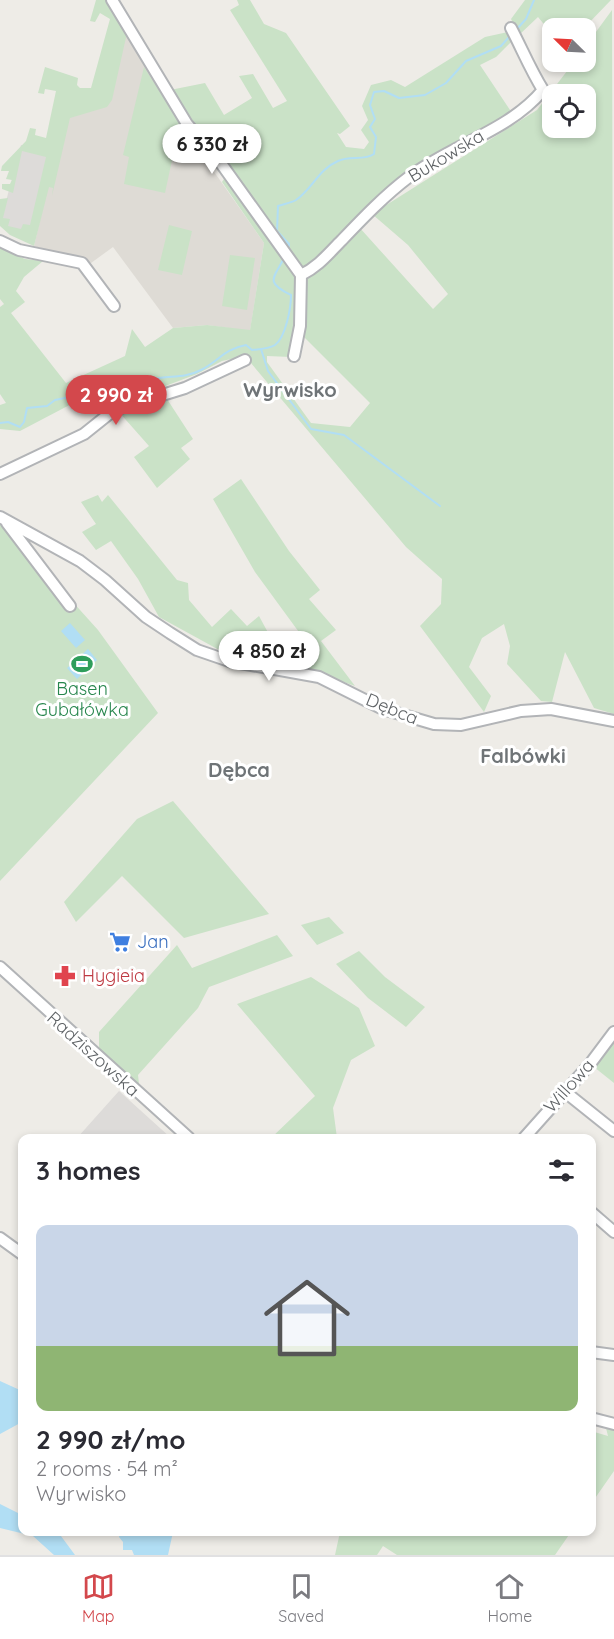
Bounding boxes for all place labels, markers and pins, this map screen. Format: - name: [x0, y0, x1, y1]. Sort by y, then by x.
- pin: 6 330 zł: [150, 124, 274, 175]
- pin: 2 990 zł: [54, 375, 178, 426]
- pin: 4 850 zł: [207, 631, 331, 682]
- sports icon: Basen Gubałówka: [70, 652, 94, 676]
- place label: Basen Gubałówka: [35, 677, 129, 721]
- supermarket icon: Jan: [108, 930, 132, 954]
- place label: Jan: [137, 930, 169, 953]
- pharmacy icon: Hygieia: [53, 964, 77, 988]
- place label: Hygieia: [82, 964, 145, 987]

